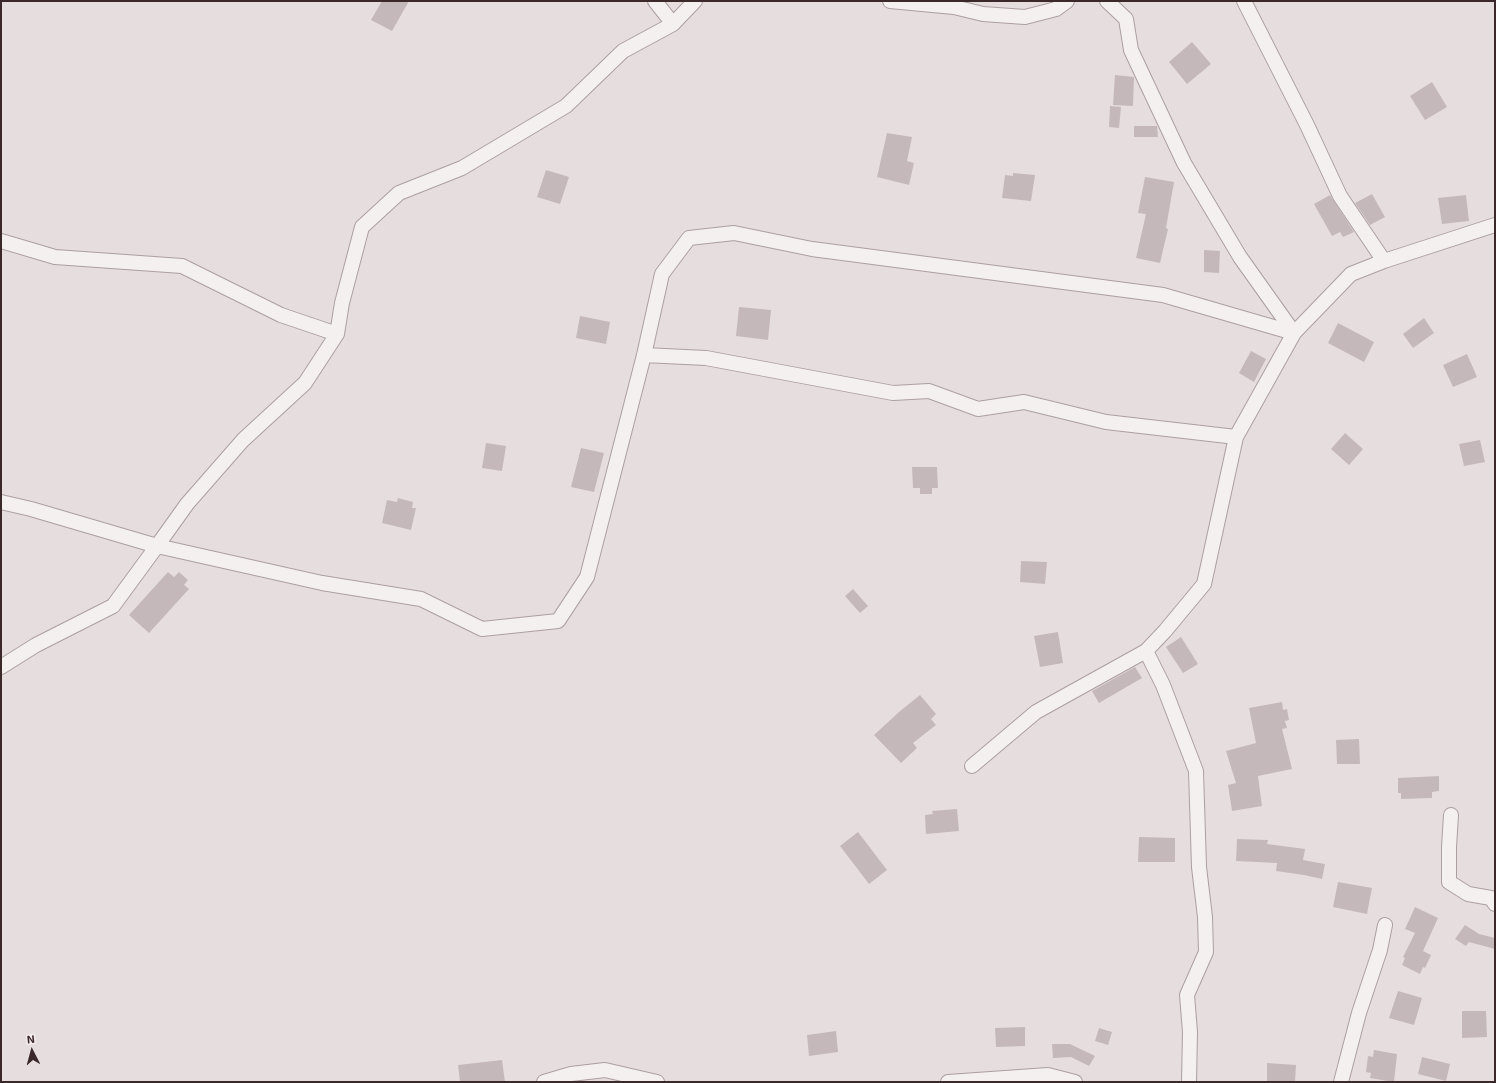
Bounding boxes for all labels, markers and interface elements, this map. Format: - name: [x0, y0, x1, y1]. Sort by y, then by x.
- north arrow: [12, 1031, 52, 1071]
- text: N: [26, 1032, 35, 1045]

